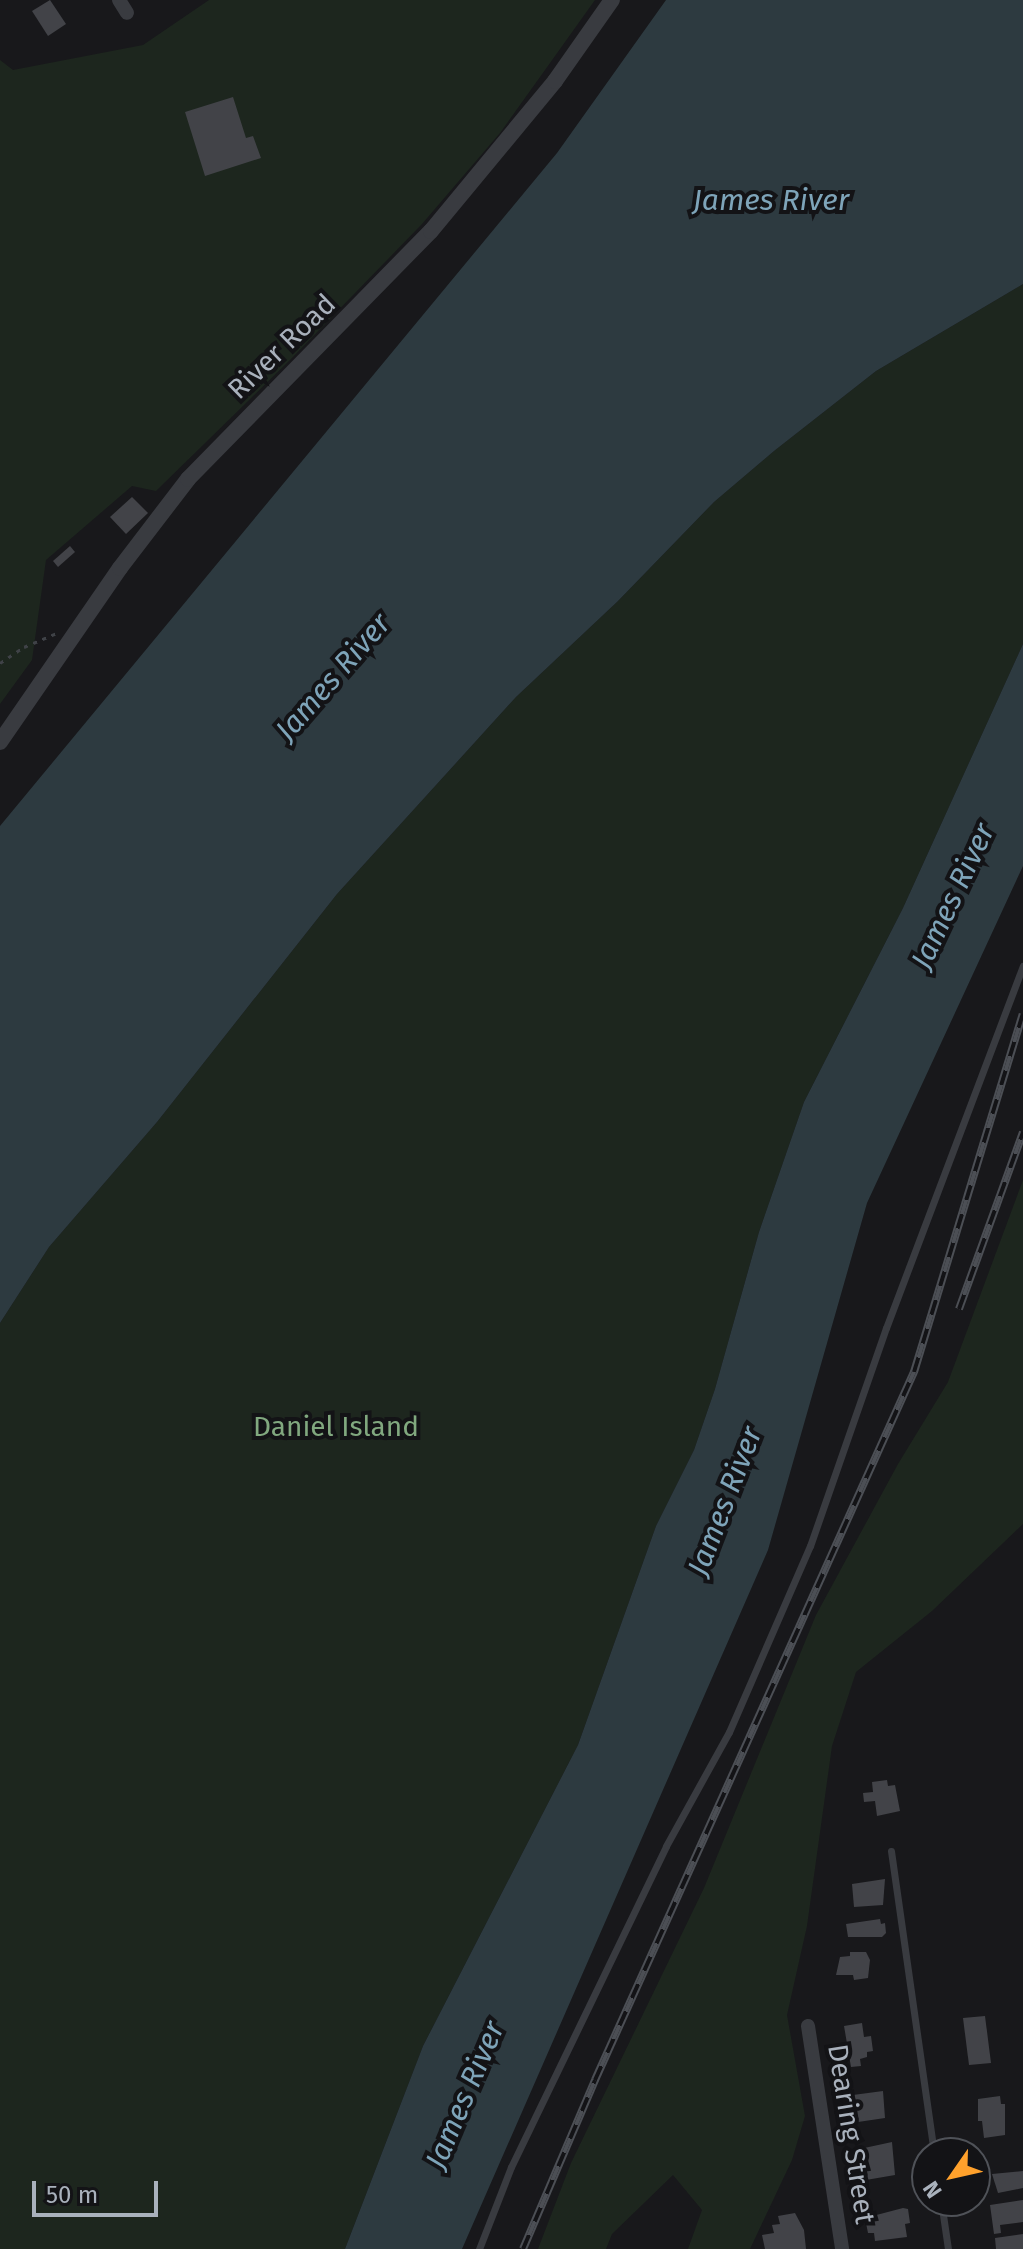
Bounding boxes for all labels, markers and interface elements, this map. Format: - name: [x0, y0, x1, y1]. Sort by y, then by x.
- water label: James River: [693, 182, 849, 218]
- street label: River Road: [221, 287, 343, 407]
- water label: James River: [268, 606, 398, 748]
- water label: James River: [904, 818, 1002, 974]
- park label: Daniel Island: [253, 1410, 419, 1444]
- water label: James River: [680, 1422, 770, 1580]
- water label: James River: [418, 2016, 512, 2174]
- street label: Dearing Street: [820, 2042, 882, 2226]
- north arrow: [911, 2137, 991, 2217]
- scale bar: [36, 2165, 162, 2215]
- text: N: [917, 2176, 948, 2203]
- text: 50 m: [46, 2181, 98, 2209]

